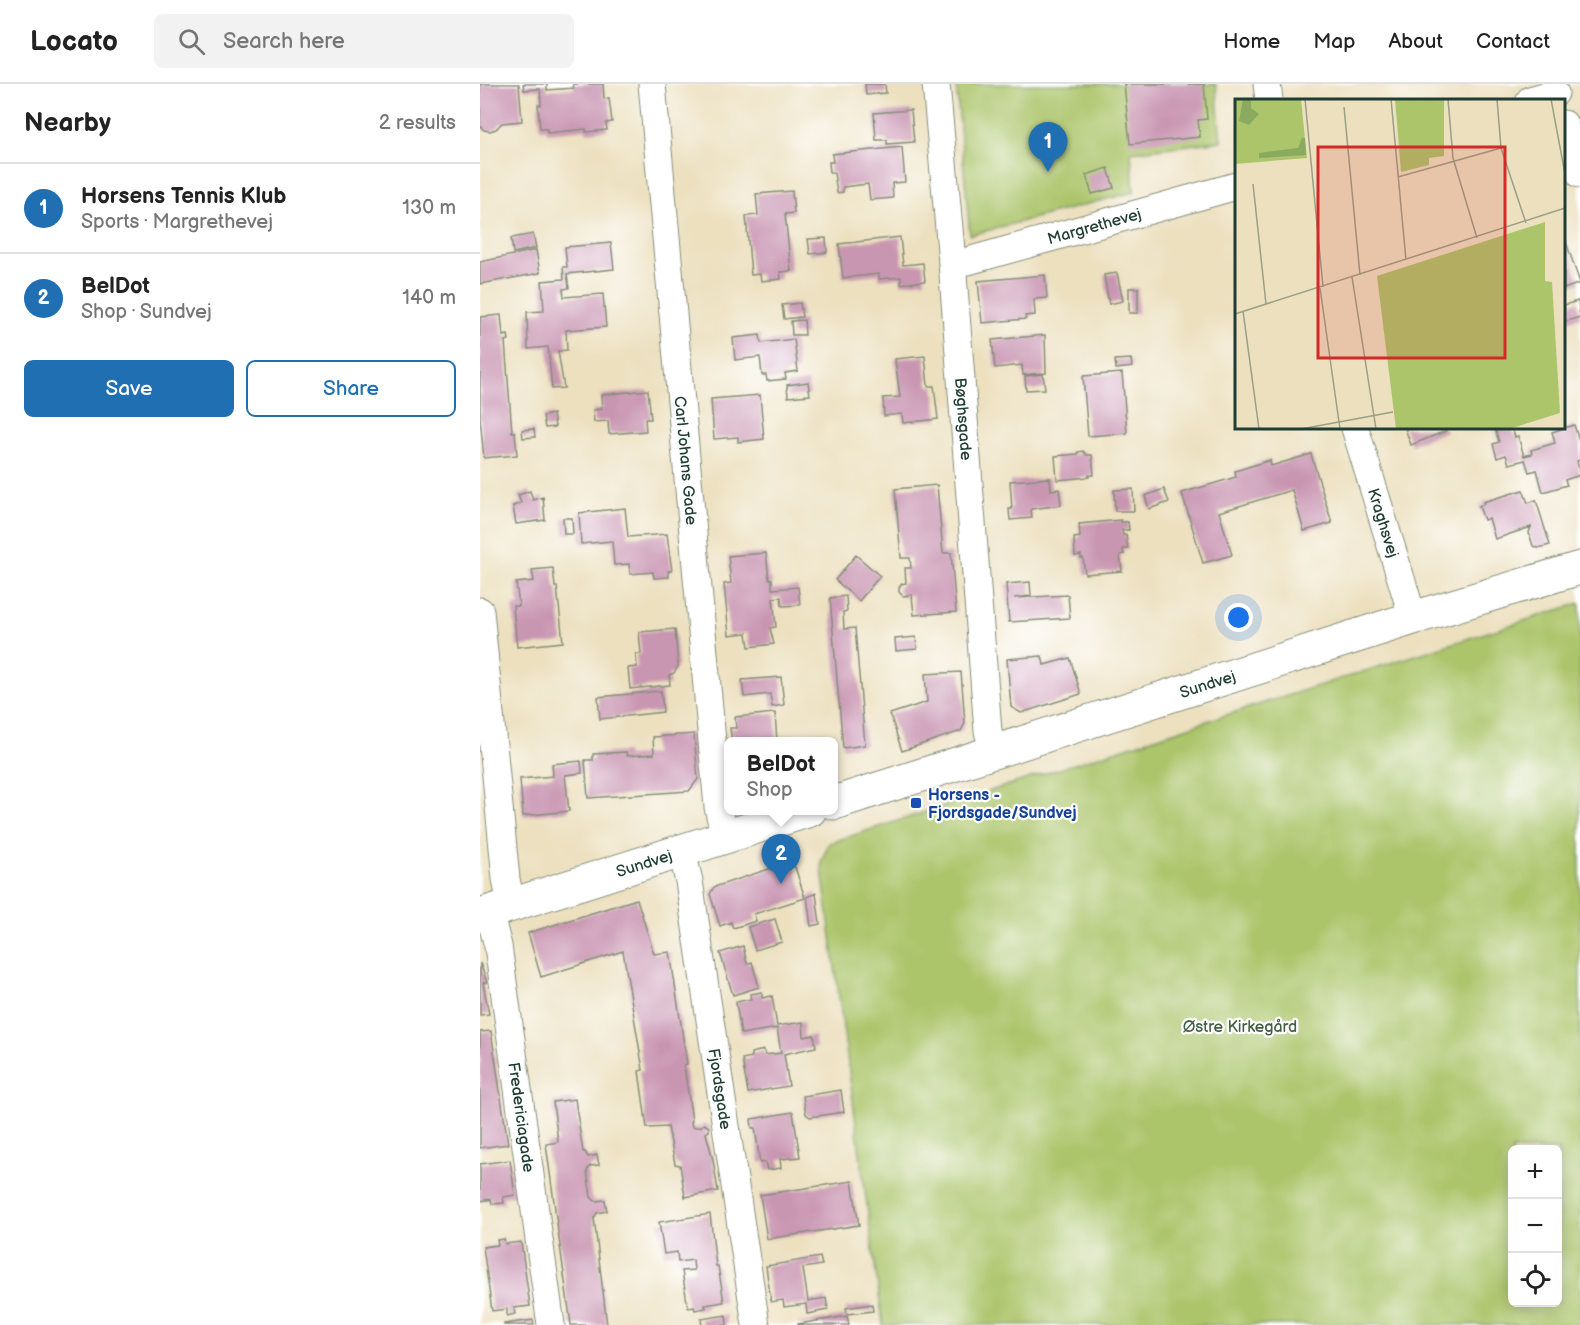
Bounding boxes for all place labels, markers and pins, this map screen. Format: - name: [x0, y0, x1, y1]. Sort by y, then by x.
- pin: 1: [1028, 122, 1068, 172]
- place label: Horsens - Fjordsgade/Sundvej: [928, 786, 1076, 823]
- marker: Horsens - Fjordsgade/Sundvej: [909, 796, 923, 810]
- pin: 2: [762, 834, 800, 884]

